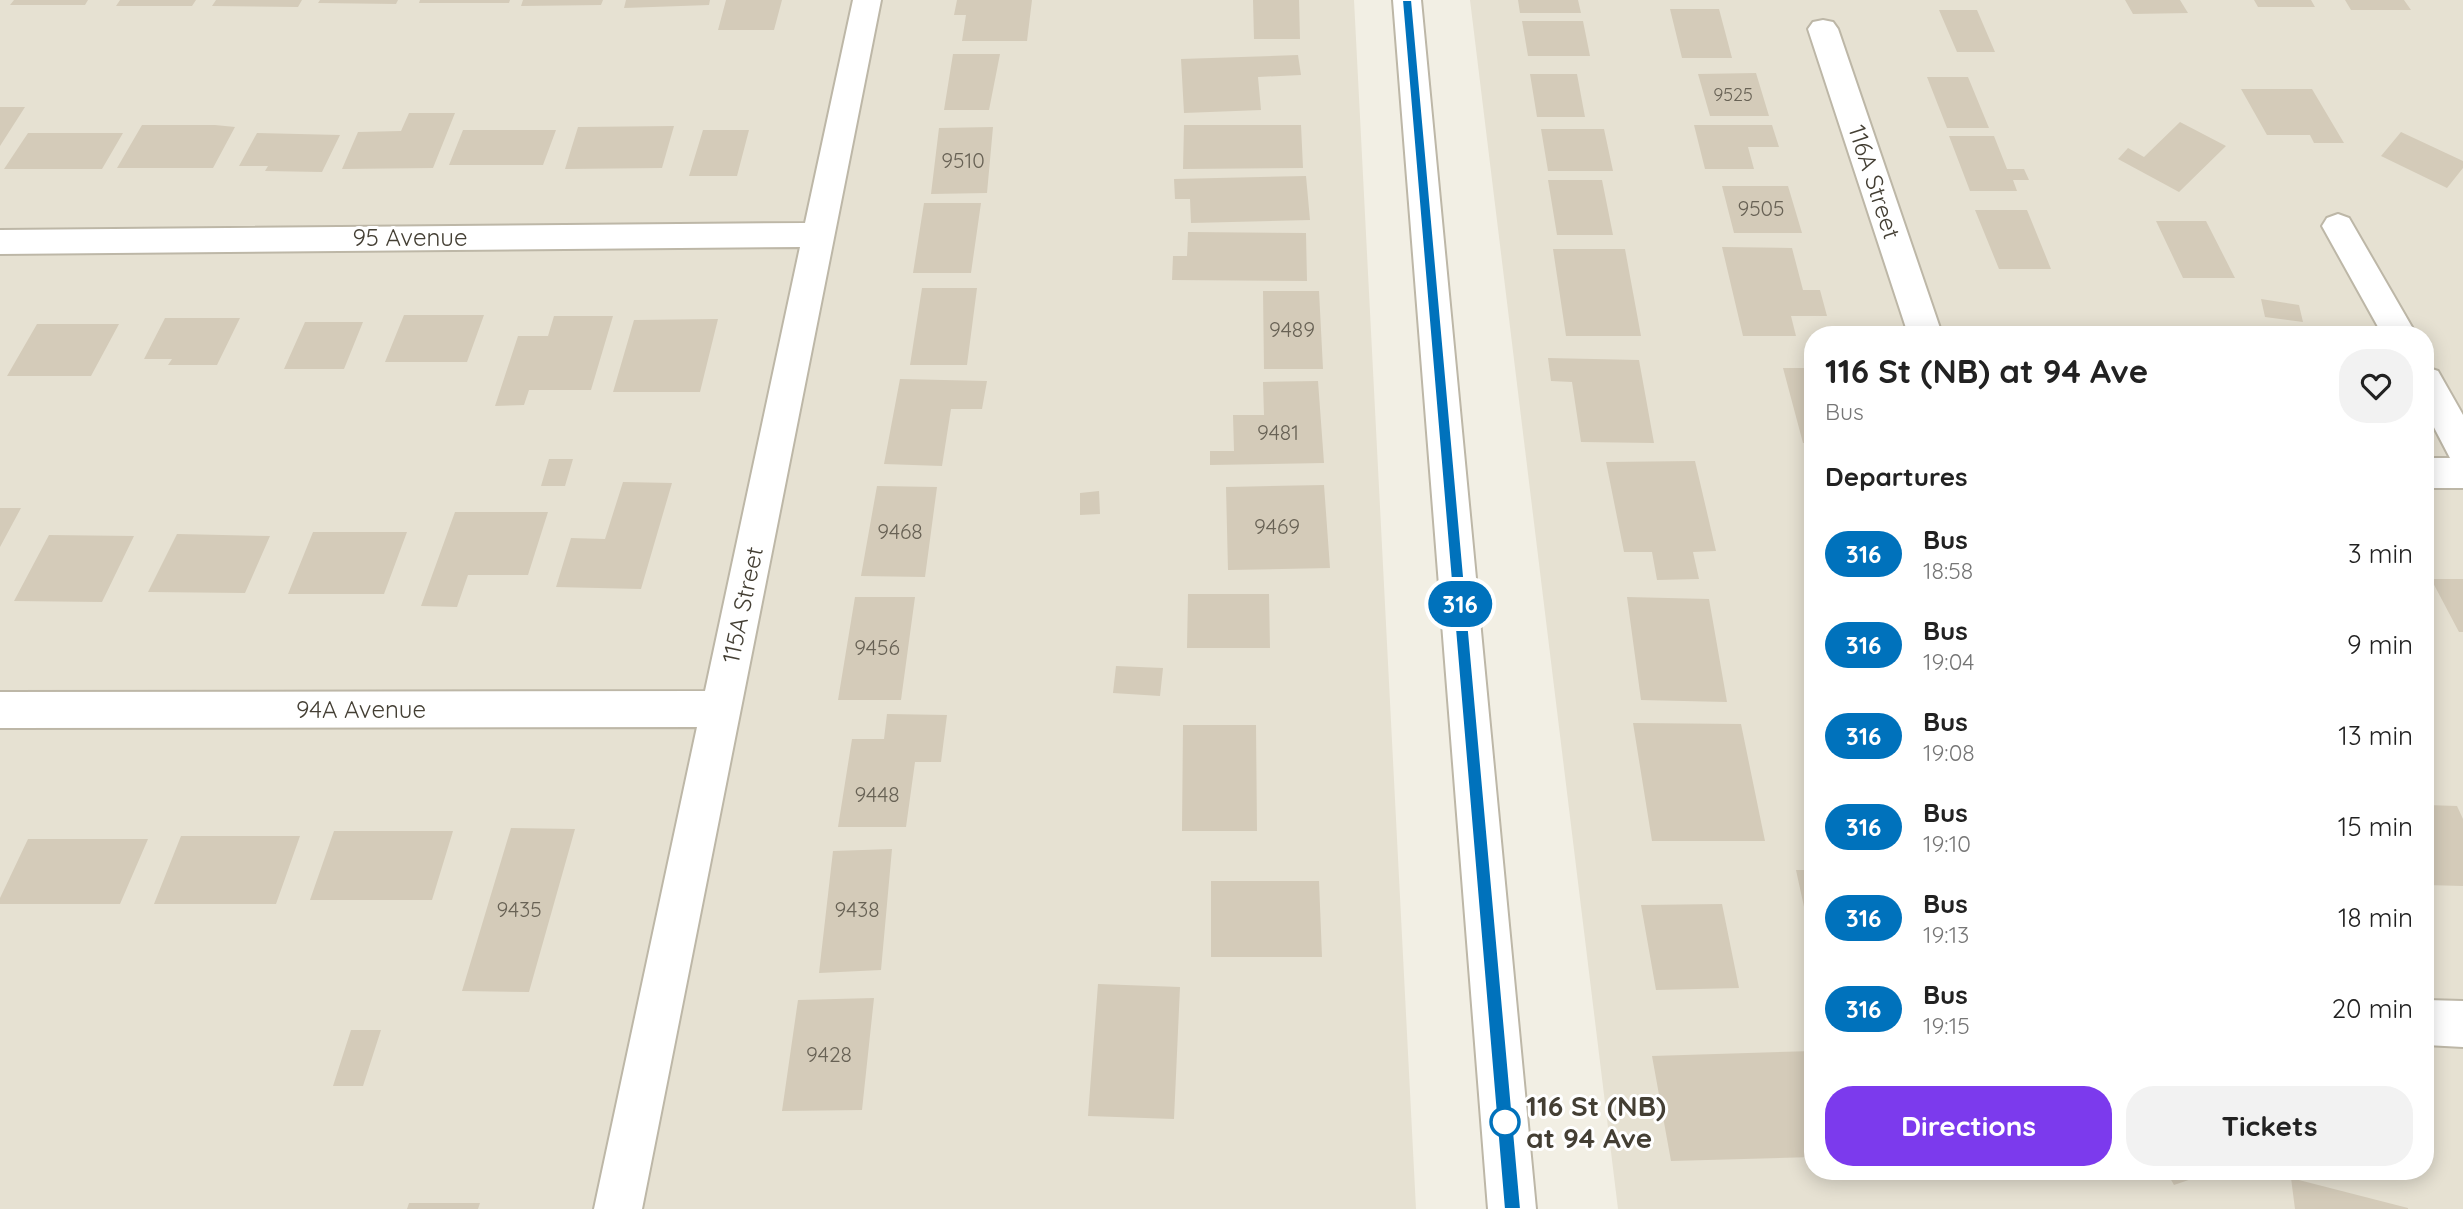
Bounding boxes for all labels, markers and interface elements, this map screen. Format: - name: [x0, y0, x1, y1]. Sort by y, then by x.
- house number: 9525: [1713, 83, 1753, 106]
- street label: 116A Street: [1842, 121, 1908, 243]
- house number: 9510: [941, 147, 985, 173]
- house number: 9505: [1737, 195, 1785, 221]
- street label: 95 Avenue: [352, 222, 468, 252]
- house number: 9489: [1269, 316, 1315, 342]
- button: heart: [2339, 349, 2413, 423]
- text: 116 St (NB) at 94 Ave: [1825, 350, 2148, 391]
- text: Bus: [1825, 397, 1864, 426]
- house number: 9481: [1257, 419, 1299, 445]
- text: Departures: [1825, 460, 1968, 493]
- house number: 9469: [1254, 513, 1300, 539]
- house number: 9468: [877, 518, 923, 544]
- text: Bus: [1923, 523, 1968, 556]
- text: 3 min: [2348, 537, 2413, 570]
- text: 316: [1846, 539, 1881, 569]
- street label: 115A Street: [715, 544, 769, 666]
- text: 18:58: [1923, 556, 1973, 585]
- line badge: 316: [1420, 581, 1500, 627]
- text: 316: [1442, 589, 1478, 619]
- text: Bus: [1923, 614, 1968, 647]
- text: 9 min: [2347, 628, 2413, 661]
- text: 316: [1846, 630, 1881, 660]
- house number: 9456: [854, 634, 900, 660]
- text: 19:04: [1923, 647, 1974, 676]
- street label: 94A Avenue: [296, 694, 426, 724]
- text: Bus: [1923, 705, 1968, 738]
- text: 13 min: [2338, 719, 2413, 752]
- text: 316: [1846, 721, 1881, 751]
- text: 19:08: [1923, 738, 1975, 767]
- house number: 9448: [854, 781, 900, 807]
- text: Bus: [1923, 796, 1968, 829]
- text: 15 min: [2338, 810, 2413, 843]
- text: 316: [1846, 812, 1881, 842]
- text: 19:10: [1923, 829, 1971, 858]
- text: Bus: [1923, 887, 1968, 920]
- house number: 9435: [496, 896, 542, 922]
- house number: 9438: [834, 896, 880, 922]
- text: 18 min: [2338, 901, 2413, 934]
- text: 316: [1846, 903, 1881, 933]
- text: 19:13: [1923, 920, 1969, 949]
- text: Bus: [1923, 978, 1968, 1011]
- text: 20 min: [2332, 992, 2413, 1025]
- text: 316: [1846, 994, 1881, 1024]
- text: 19:15: [1923, 1011, 1970, 1040]
- house number: 9428: [806, 1041, 852, 1067]
- button: Directions: [1825, 1086, 2112, 1166]
- button: Tickets: [2126, 1086, 2413, 1166]
- place label: 116 St (NB) at 94 Ave: [1526, 1088, 1666, 1155]
- marker: 116 St (NB) at 94 Ave: [1490, 1107, 1520, 1137]

